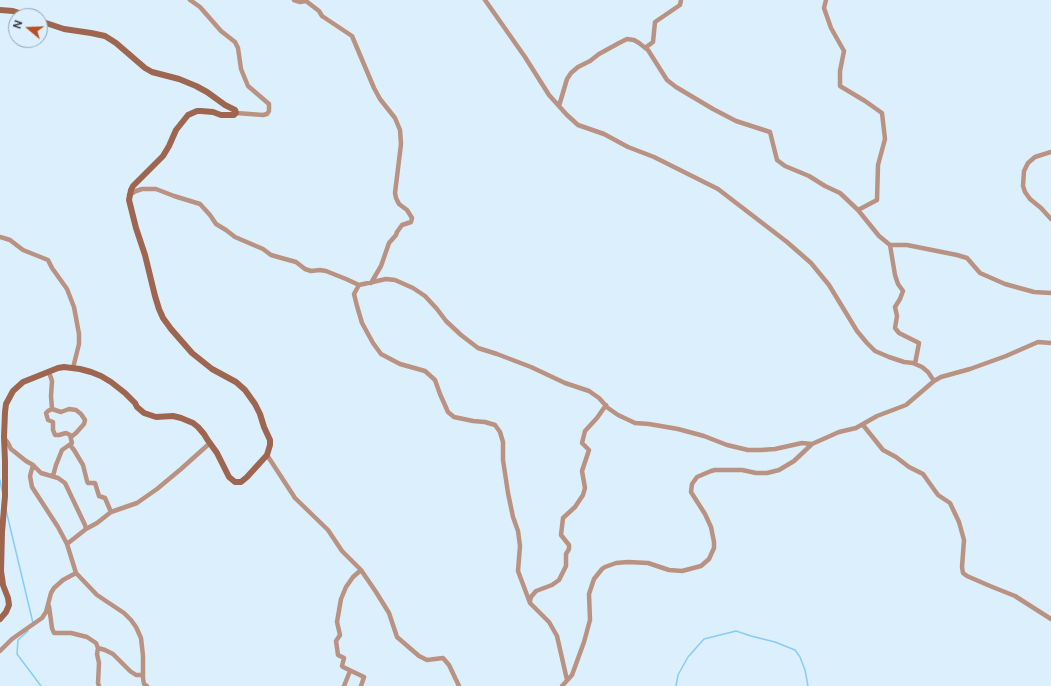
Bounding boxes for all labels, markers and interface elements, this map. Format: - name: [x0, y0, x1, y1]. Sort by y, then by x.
- north arrow: [8, 8, 48, 48]
- text: N: [10, 18, 26, 30]

